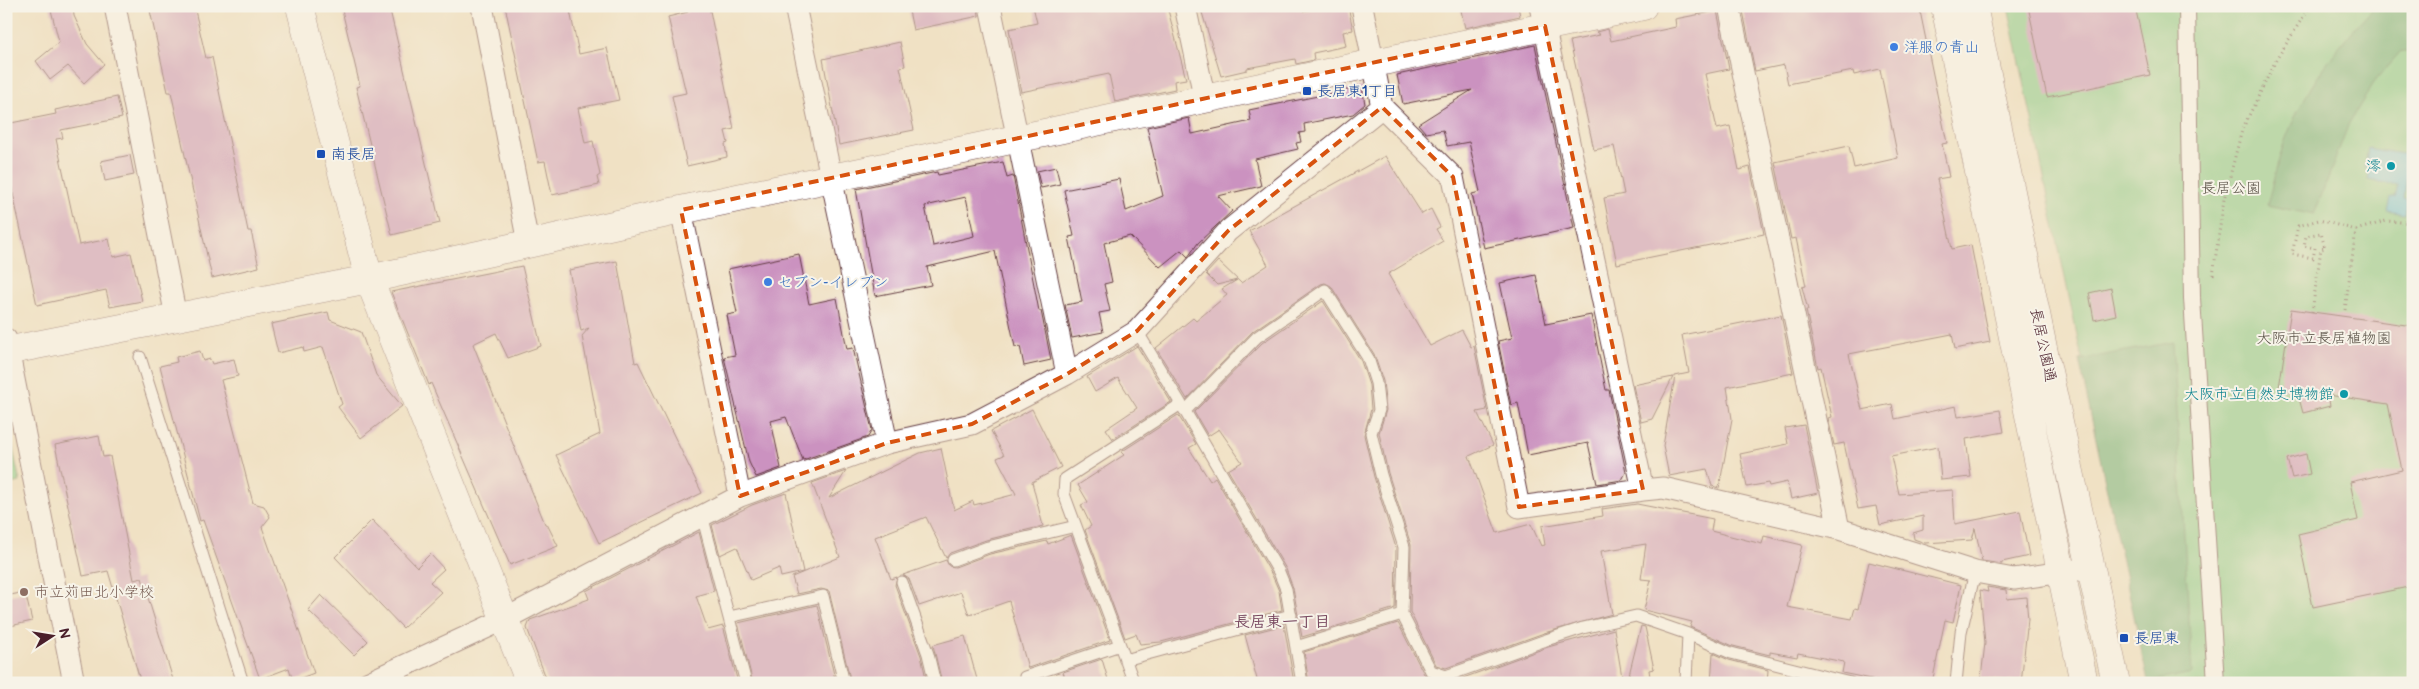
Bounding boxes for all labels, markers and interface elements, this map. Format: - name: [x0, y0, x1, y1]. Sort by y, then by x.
- place label: 洋服の青山: [1904, 38, 1979, 57]
- marker: 洋服の青山: [1888, 41, 1900, 53]
- place label: 長居東1丁目: [1317, 82, 1398, 101]
- marker: 長居東1丁目: [1301, 85, 1313, 97]
- place label: 南長居: [331, 145, 376, 164]
- marker: 南長居: [315, 148, 327, 160]
- place label: 澪: [2366, 157, 2381, 176]
- marker: 澪: [2385, 160, 2397, 172]
- park label: 長居公園: [2201, 179, 2261, 198]
- place label: セブン-イレブン: [778, 273, 889, 292]
- marker: セブン-イレブン: [762, 276, 774, 288]
- street label: 長居公園通: [2026, 306, 2060, 384]
- park label: 大阪市立長居植物園: [2256, 329, 2392, 348]
- place label: 大阪市立自然史博物館: [2184, 385, 2334, 404]
- marker: 大阪市立自然史博物館: [2338, 388, 2350, 400]
- place label: 市立苅田北小学校: [34, 583, 154, 602]
- marker: 市立苅田北小学校: [18, 586, 30, 598]
- north arrow: [28, 612, 78, 662]
- district label: 長居東一丁目: [1234, 613, 1330, 632]
- text: N: [55, 626, 74, 640]
- place label: 長居東: [2134, 629, 2179, 648]
- marker: 長居東: [2118, 632, 2130, 644]

